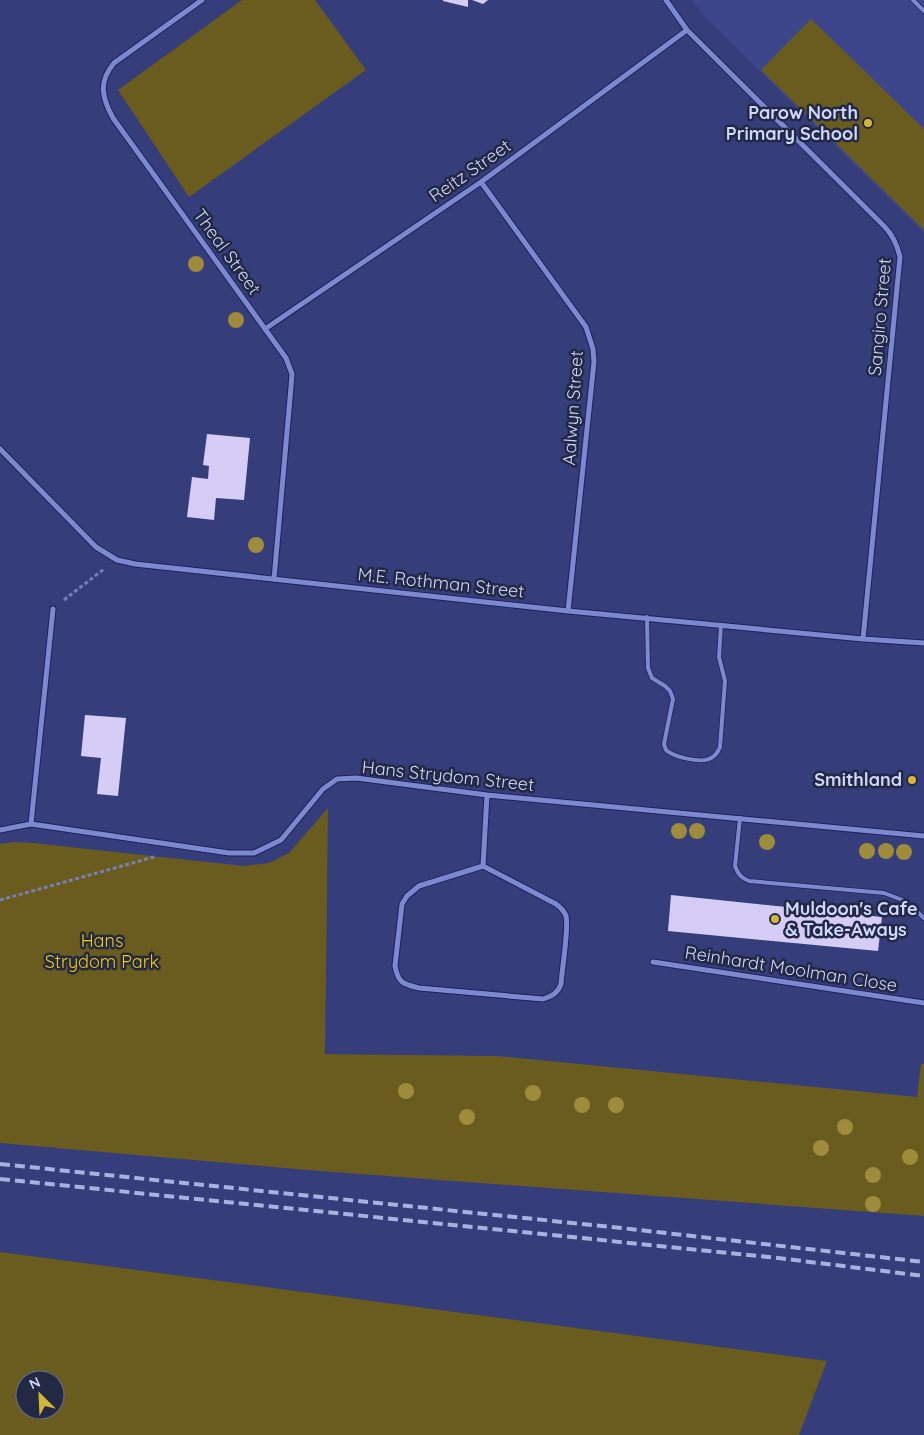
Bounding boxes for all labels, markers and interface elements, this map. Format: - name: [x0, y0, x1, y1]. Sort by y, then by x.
- place label: Parow North Primary School: [726, 101, 858, 145]
- marker: Parow North Primary School: [862, 117, 874, 129]
- street label: Reitz Street: [424, 134, 515, 207]
- street label: Theal Street: [189, 204, 266, 299]
- street label: Sangiro Street: [863, 257, 896, 377]
- street label: Aalwyn Street: [557, 350, 588, 466]
- street label: M.E. Rothman Street: [357, 562, 526, 603]
- street label: Hans Strydom Street: [361, 755, 535, 796]
- place label: Smithland: [814, 768, 902, 791]
- marker: Smithland: [906, 774, 918, 786]
- place label: Muldoon's Cafe & Take-Aways: [785, 897, 918, 941]
- marker: Muldoon's Cafe & Take-Aways: [769, 913, 781, 925]
- park label: Hans Strydom Park: [45, 929, 159, 973]
- street label: Reinhardt Moolman Close: [683, 940, 899, 997]
- north arrow: [15, 1370, 65, 1420]
- text: N: [26, 1373, 43, 1393]

